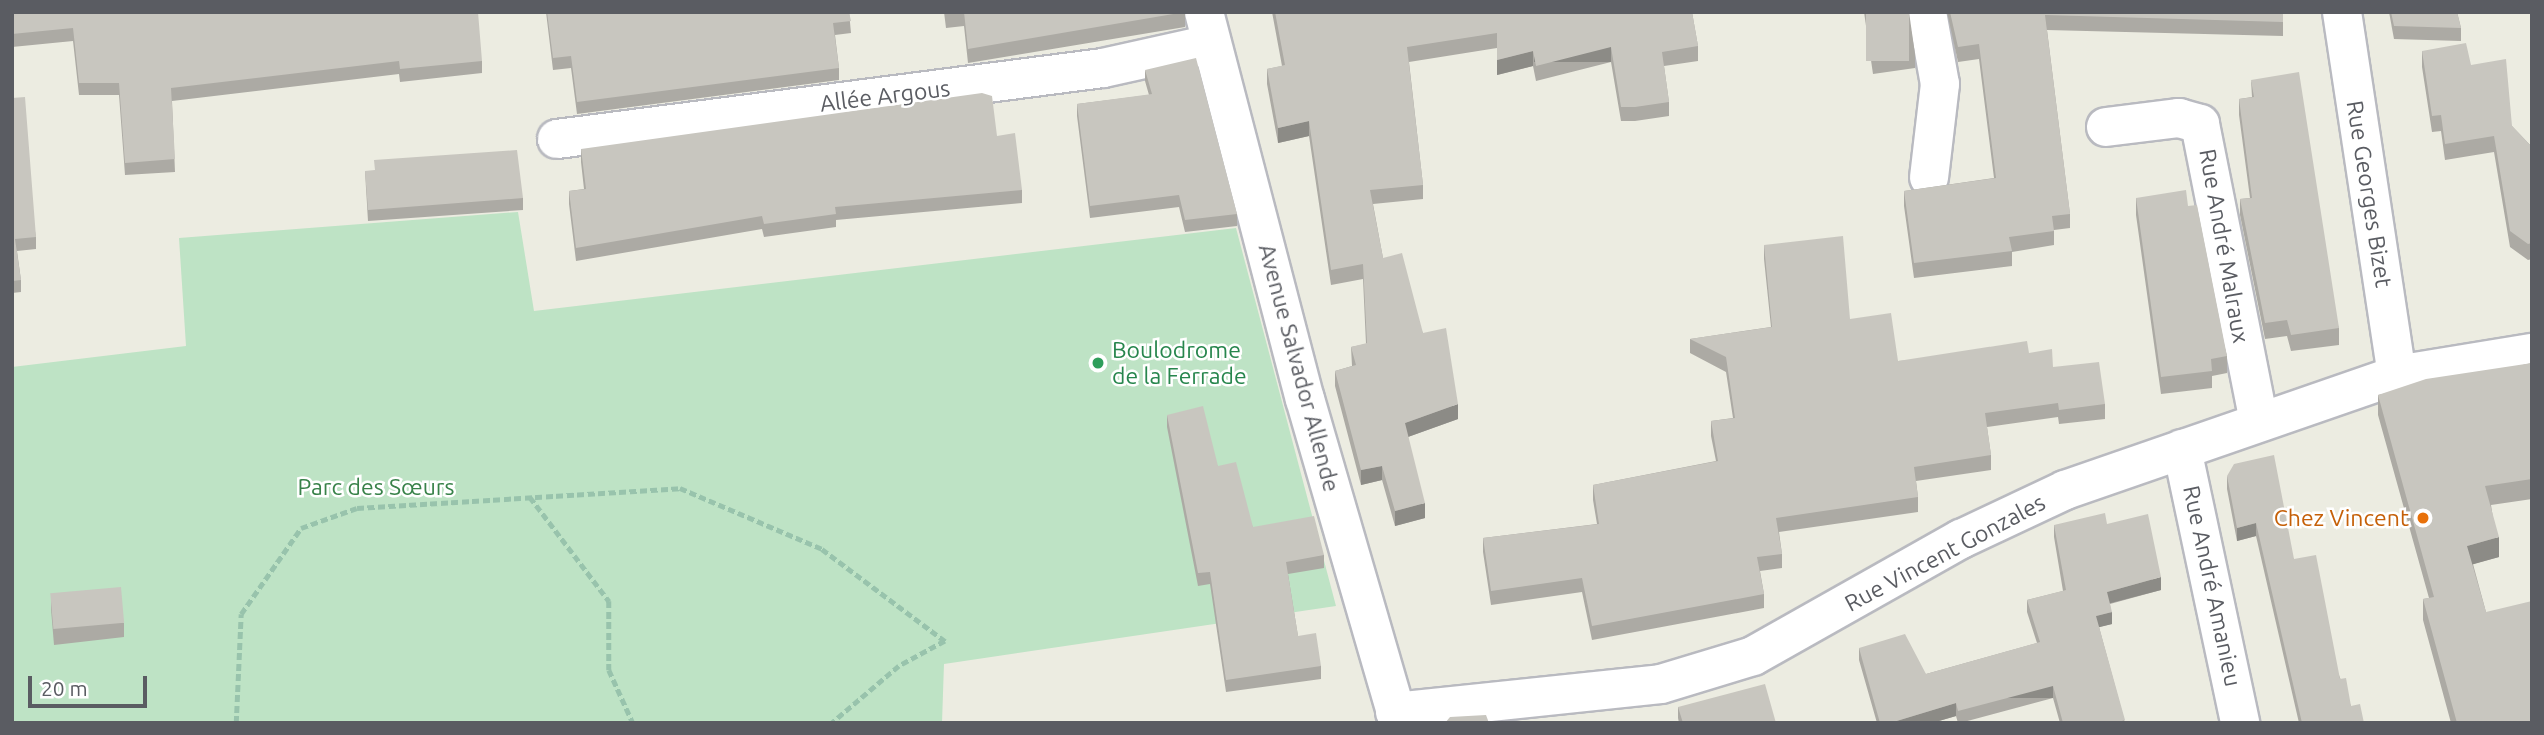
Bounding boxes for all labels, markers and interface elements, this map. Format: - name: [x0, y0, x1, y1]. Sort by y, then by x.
- street label: Allée Argous: [818, 74, 952, 118]
- street label: Rue Georges Bizet: [2341, 99, 2397, 289]
- street label: Rue André Malraux: [2193, 147, 2255, 345]
- street label: Avenue Salvador Allende: [1253, 241, 1345, 495]
- place label: Boulodrome de la Ferrade: [1112, 336, 1247, 390]
- marker: Boulodrome de la Ferrade: [1090, 355, 1106, 371]
- park label: Parc des Sœurs: [298, 473, 454, 501]
- street label: Rue André Amanieu: [2177, 483, 2247, 689]
- street label: Rue Vincent Gonzales: [1840, 488, 2050, 618]
- place label: Chez Vincent: [2274, 504, 2409, 532]
- marker: Chez Vincent: [2415, 510, 2431, 526]
- scale bar: [32, 662, 150, 706]
- text: 20 m: [41, 676, 88, 700]

